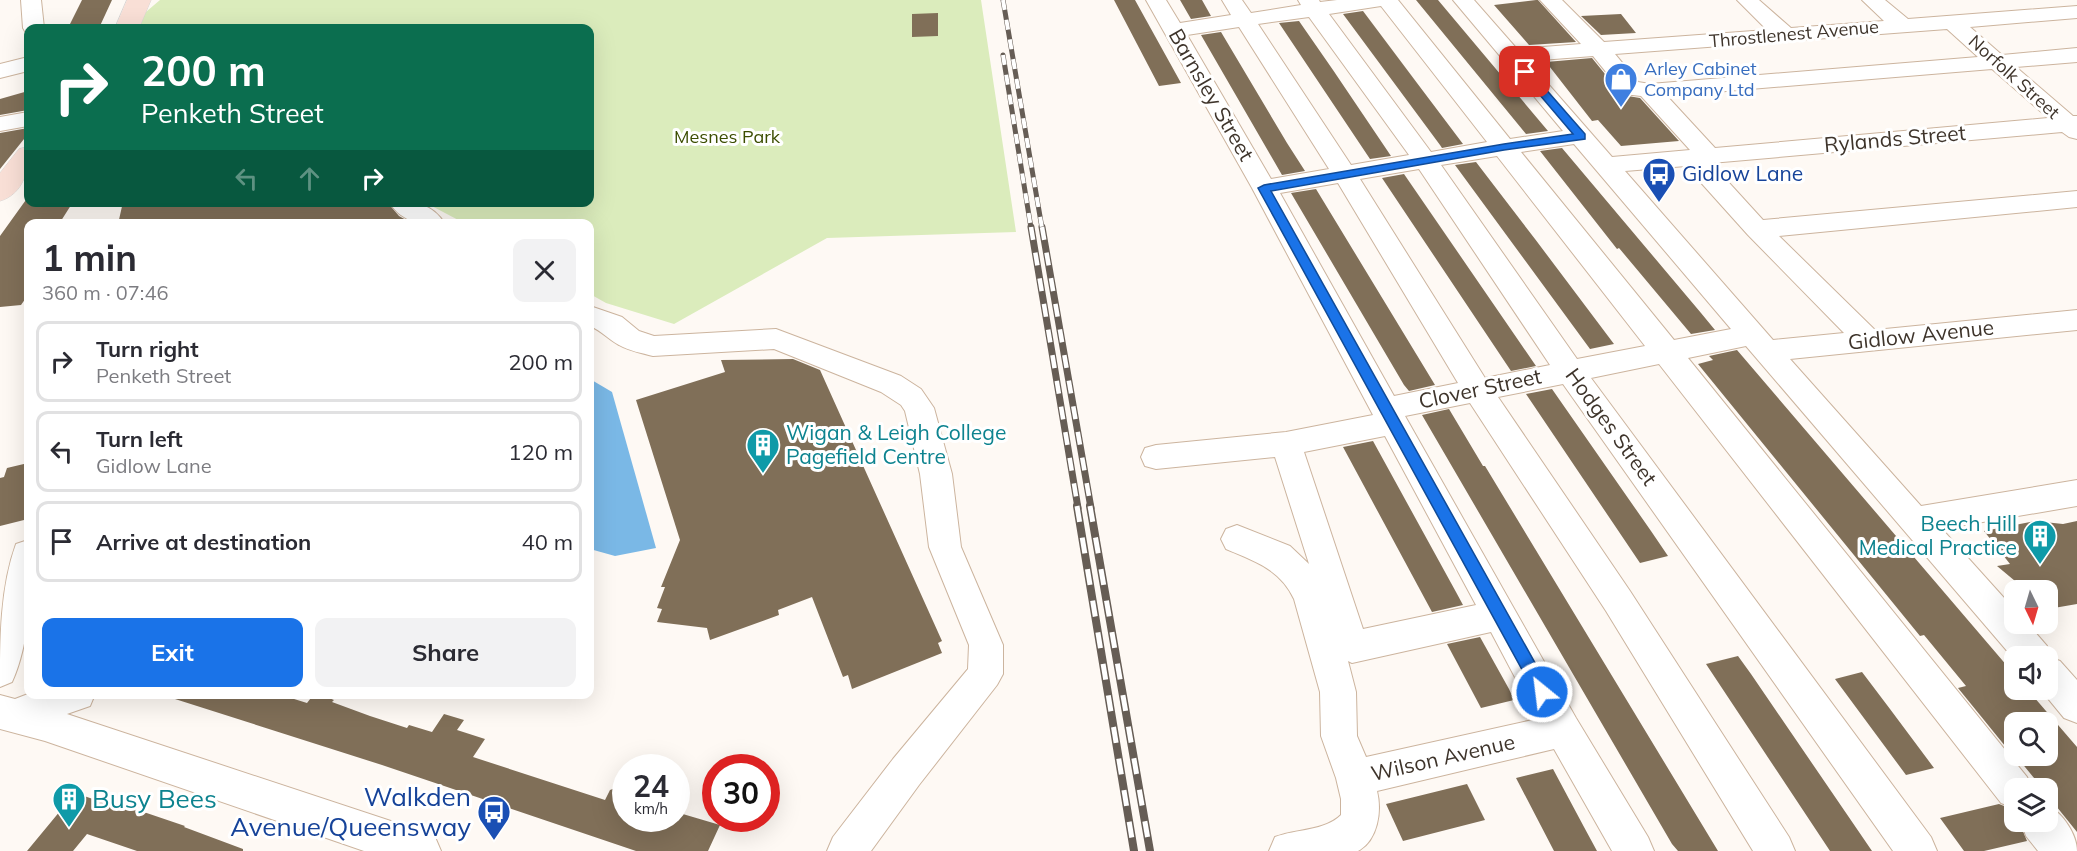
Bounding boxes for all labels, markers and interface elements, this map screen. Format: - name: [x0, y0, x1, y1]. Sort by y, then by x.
- street label: Throstlenest Avenue: [1708, 15, 1880, 52]
- street label: Barnsley Street: [1164, 24, 1260, 165]
- street label: Norfolk Street: [1964, 30, 2065, 124]
- text: 200 m: [141, 44, 266, 97]
- pin: [1499, 46, 1550, 97]
- icon: right: [42, 48, 120, 126]
- icon: arrive: [1508, 55, 1541, 88]
- place label: Arley Cabinet Company Ltd: [1644, 57, 1757, 101]
- shop icon: Arley Cabinet Company Ltd: [1603, 61, 1639, 108]
- text: Penketh Street: [141, 96, 324, 130]
- street label: Rylands Street: [1823, 119, 1967, 157]
- park label: Mesnes Park: [674, 125, 781, 148]
- bus stop icon: Gidlow Lane: [1641, 156, 1677, 203]
- place label: Gidlow Lane: [1682, 160, 1803, 186]
- icon: left: [230, 162, 263, 195]
- icon: ahead: [293, 162, 326, 195]
- icon: right: [356, 162, 389, 195]
- text: 1 min: [42, 235, 137, 280]
- button: close: [513, 239, 576, 302]
- text: 360 m · 07:46: [42, 280, 168, 305]
- street label: Gidlow Avenue: [1847, 313, 1995, 355]
- text: Turn right: [96, 335, 199, 363]
- icon: right: [45, 345, 78, 378]
- text: 200 m: [508, 348, 573, 376]
- street label: Clover Street: [1416, 362, 1544, 414]
- text: Penketh Street: [96, 363, 231, 388]
- street label: Hodges Street: [1561, 363, 1663, 490]
- place label: Wigan & Leigh College Pagefield Centre: [786, 419, 1006, 469]
- text: Turn left: [96, 425, 183, 453]
- building icon: Wigan & Leigh College Pagefield Centre: [745, 427, 781, 474]
- icon: left: [45, 435, 78, 468]
- text: 120 m: [508, 438, 573, 466]
- text: Gidlow Lane: [96, 453, 212, 478]
- place label: Beech Hill Medical Practice: [1859, 510, 2017, 560]
- building icon: Beech Hill Medical Practice: [2022, 518, 2058, 565]
- icon: arrive: [45, 525, 78, 558]
- text: Arrive at destination: [96, 528, 311, 556]
- text: 40 m: [522, 528, 573, 556]
- north arrow: [2004, 580, 2058, 634]
- map controls: [2004, 580, 2058, 832]
- button: Exit: [42, 618, 303, 687]
- button: Share: [315, 618, 576, 687]
- button: sound: [2004, 646, 2058, 700]
- position arrow: [1510, 660, 1574, 724]
- button: search: [2004, 712, 2058, 766]
- street label: Wilson Avenue: [1368, 728, 1517, 786]
- speed limit sign: 30: [702, 754, 780, 832]
- text: 24: [633, 767, 669, 805]
- button: layers: [2004, 778, 2058, 832]
- place label: Walkden Avenue/Queensway: [230, 780, 471, 843]
- building icon: Busy Bees: [51, 781, 87, 828]
- place label: Busy Bees: [92, 782, 217, 815]
- bus stop icon: Walkden Avenue/Queensway: [476, 794, 512, 841]
- text: km/h: [634, 799, 668, 818]

